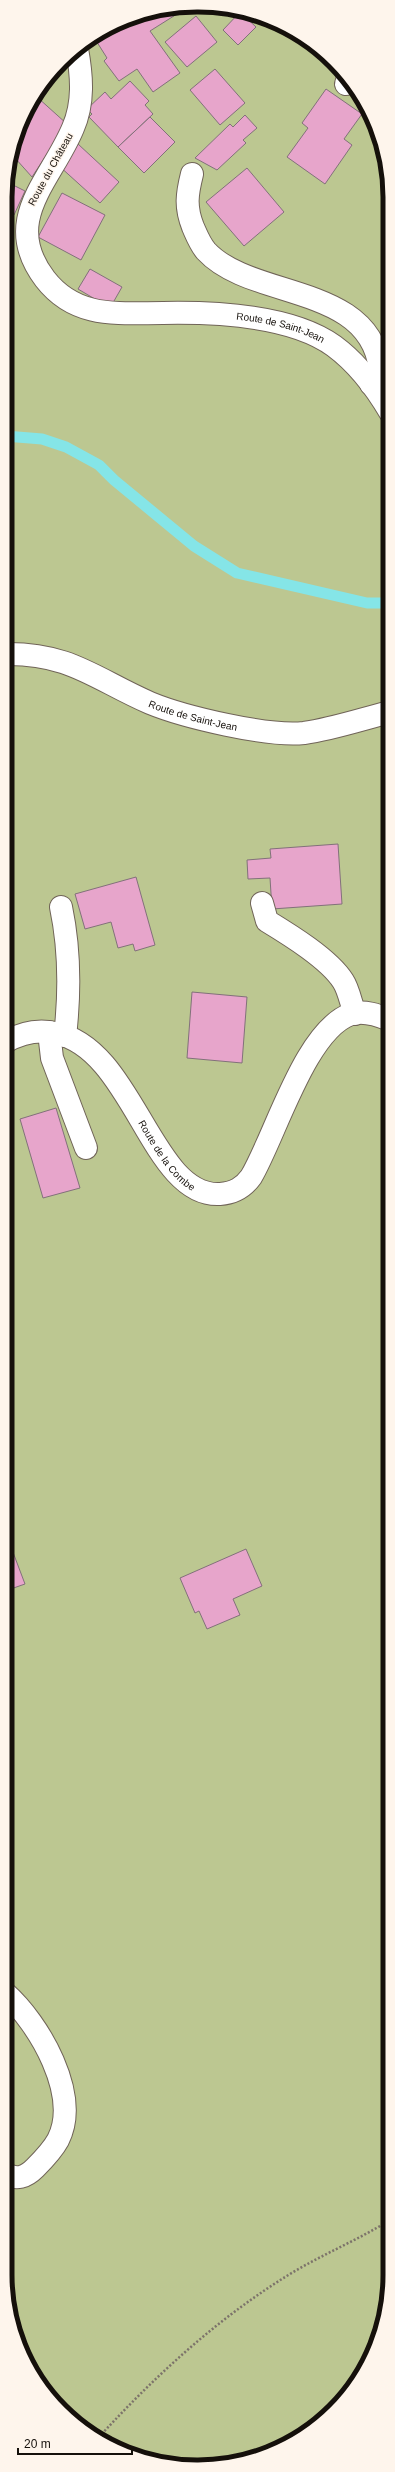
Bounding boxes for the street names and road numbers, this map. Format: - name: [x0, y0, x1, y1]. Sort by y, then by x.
- street label: Route du Château: [26, 131, 75, 207]
- street label: Route de Saint-Jean: [236, 311, 326, 345]
- street label: Route de Saint-Jean: [147, 698, 238, 733]
- street label: Route de la Combe: [136, 1118, 197, 1193]

